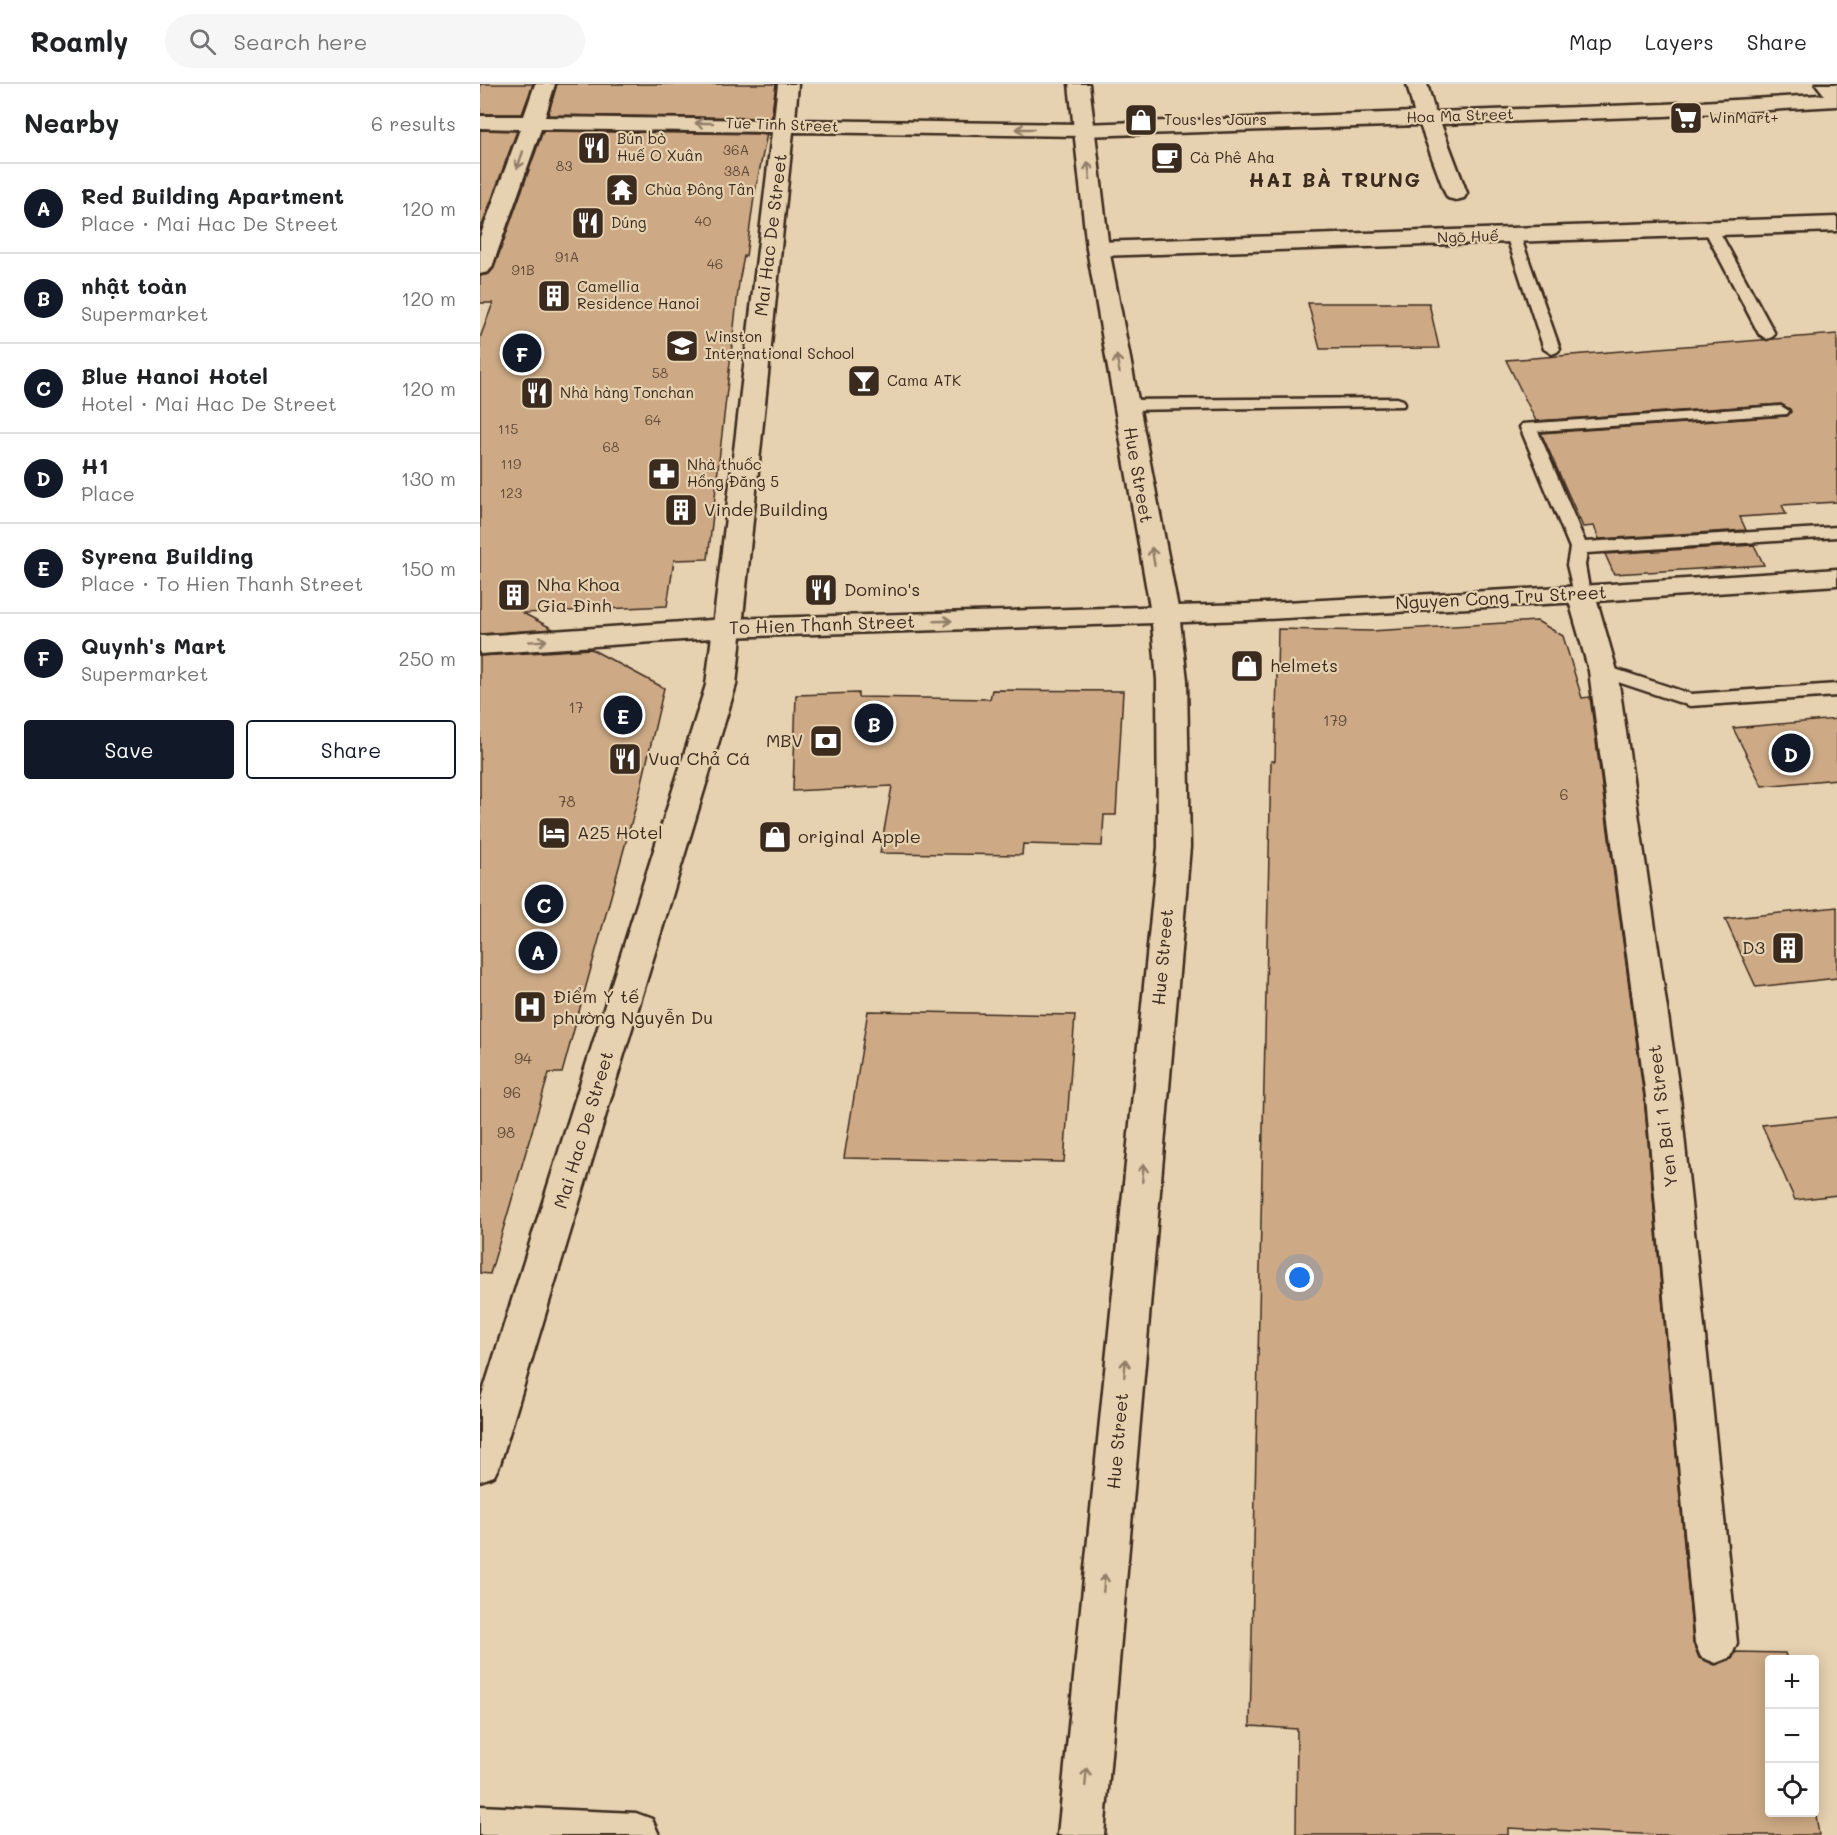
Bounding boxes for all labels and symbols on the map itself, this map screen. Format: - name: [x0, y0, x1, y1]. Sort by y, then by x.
- supermarket icon: WinMart+: [1668, 100, 1704, 136]
- shop icon: Tous les Jours: [1123, 102, 1159, 138]
- street label: Hoa Ma Street: [1406, 103, 1514, 127]
- place label: WinMart+: [1709, 107, 1779, 127]
- place label: Tous les Jours: [1164, 109, 1267, 129]
- street label: Tue Tinh Street: [725, 112, 839, 136]
- one-way arrow: [695, 117, 715, 129]
- one-way arrow: [1015, 123, 1035, 135]
- place label: Bún bò Huế O Xuân: [617, 128, 703, 165]
- restaurant icon: Bún bò Huế O Xuân: [576, 130, 612, 166]
- house number: 36A: [723, 140, 749, 159]
- cafe icon: Cà Phê Aha: [1149, 140, 1185, 176]
- place label: Cà Phê Aha: [1190, 147, 1275, 167]
- one-way arrow: [514, 150, 525, 169]
- street label: Mai Hac De Street: [748, 152, 792, 318]
- house number: 83: [556, 156, 572, 175]
- house number: 38A: [724, 161, 750, 180]
- one-way arrow: [1083, 162, 1094, 181]
- district label: HAI BÀ TRƯNG: [1249, 166, 1421, 192]
- temple icon: Chùa Đông Tân: [604, 172, 640, 208]
- place label: Chùa Đông Tân: [645, 179, 754, 199]
- restaurant icon: Dúng: [570, 205, 606, 241]
- house number: 40: [695, 211, 712, 230]
- place label: Dúng: [611, 212, 647, 232]
- street label: Ngõ Huế: [1437, 225, 1499, 247]
- house number: 91A: [555, 247, 579, 266]
- house number: 46: [707, 254, 723, 273]
- house number: 91B: [511, 260, 535, 279]
- place label: Camellia Residence Hanoi: [577, 276, 700, 313]
- building icon: Camellia Residence Hanoi: [536, 278, 572, 314]
- place label: Winston International School: [705, 326, 855, 363]
- school or university icon: Winston International School: [664, 328, 700, 364]
- pin: F: [502, 330, 542, 376]
- one-way arrow: [1112, 354, 1123, 374]
- house number: 58: [652, 363, 668, 382]
- bar icon: Cama ATK: [846, 363, 882, 399]
- place label: Cama ATK: [887, 370, 961, 390]
- restaurant icon: Nhà hàng Tonchan: [519, 375, 555, 411]
- place label: Nhà hàng Tonchan: [560, 382, 694, 402]
- house number: 64: [645, 410, 662, 429]
- house number: 115: [498, 419, 518, 438]
- street label: Hue Street: [1119, 425, 1159, 525]
- house number: 68: [603, 437, 619, 456]
- house number: 119: [501, 454, 521, 473]
- place label: Nhà thuốc Hồng Đăng 5: [687, 454, 779, 491]
- pharmacy icon: Nhà thuốc Hồng Đăng 5: [646, 456, 682, 492]
- house number: 123: [500, 483, 522, 502]
- building icon: Vinde Building: [663, 492, 699, 528]
- place label: Vinde Building: [704, 497, 828, 521]
- one-way arrow: [1147, 546, 1158, 566]
- place label: Nha Khoa Gia Đình: [537, 572, 620, 617]
- restaurant icon: Domino's: [803, 572, 839, 608]
- building icon: Nha Khoa Gia Đình: [496, 577, 532, 613]
- place label: Domino's: [844, 577, 920, 601]
- street label: Nguyen Cong Tru Street: [1395, 579, 1607, 615]
- street label: To Hien Thanh Street: [728, 609, 915, 639]
- one-way arrow: [932, 616, 952, 627]
- one-way arrow: [528, 635, 548, 646]
- shop icon: helmets: [1229, 648, 1265, 684]
- place label: helmets: [1270, 653, 1338, 677]
- pin: E: [604, 692, 642, 738]
- house number: 17: [568, 697, 584, 717]
- pin: B: [854, 700, 894, 746]
- house number: 179: [1323, 710, 1347, 730]
- bank icon: MBV: [808, 723, 844, 759]
- place label: MBV: [766, 728, 803, 752]
- pin: D: [1772, 730, 1810, 776]
- restaurant icon: Vua Chả Cá: [607, 741, 643, 777]
- place label: Vua Chả Cá: [648, 746, 750, 770]
- house number: 6: [1559, 784, 1569, 804]
- house number: 78: [558, 791, 576, 811]
- hotel icon: A25 Hotel: [536, 815, 572, 851]
- shop icon: original Apple: [757, 819, 793, 855]
- place label: A25 Hotel: [577, 820, 663, 844]
- place label: original Apple: [798, 824, 921, 848]
- pin: C: [524, 882, 564, 926]
- street label: Hue Street: [1146, 908, 1178, 1006]
- pin: A: [518, 928, 558, 974]
- building icon: D3: [1770, 930, 1806, 966]
- place label: D3: [1742, 935, 1765, 959]
- place label: Điểm Y tế phường Nguyễn Du: [553, 984, 713, 1029]
- hospital icon: Điểm Y tế phường Nguyễn Du: [512, 989, 548, 1025]
- street label: Yen Bai 1 Street: [1641, 1043, 1683, 1189]
- house number: 94: [514, 1048, 532, 1068]
- street label: Mai Hac De Street: [548, 1048, 618, 1212]
- house number: 96: [503, 1082, 521, 1102]
- house number: 98: [497, 1122, 515, 1142]
- one-way arrow: [1138, 1164, 1149, 1184]
- your location: [1285, 1263, 1314, 1292]
- one-way arrow: [1120, 1358, 1131, 1378]
- street label: Hue Street: [1101, 1392, 1133, 1490]
- one-way arrow: [1099, 1573, 1110, 1593]
- one-way arrow: [1081, 1767, 1092, 1787]

